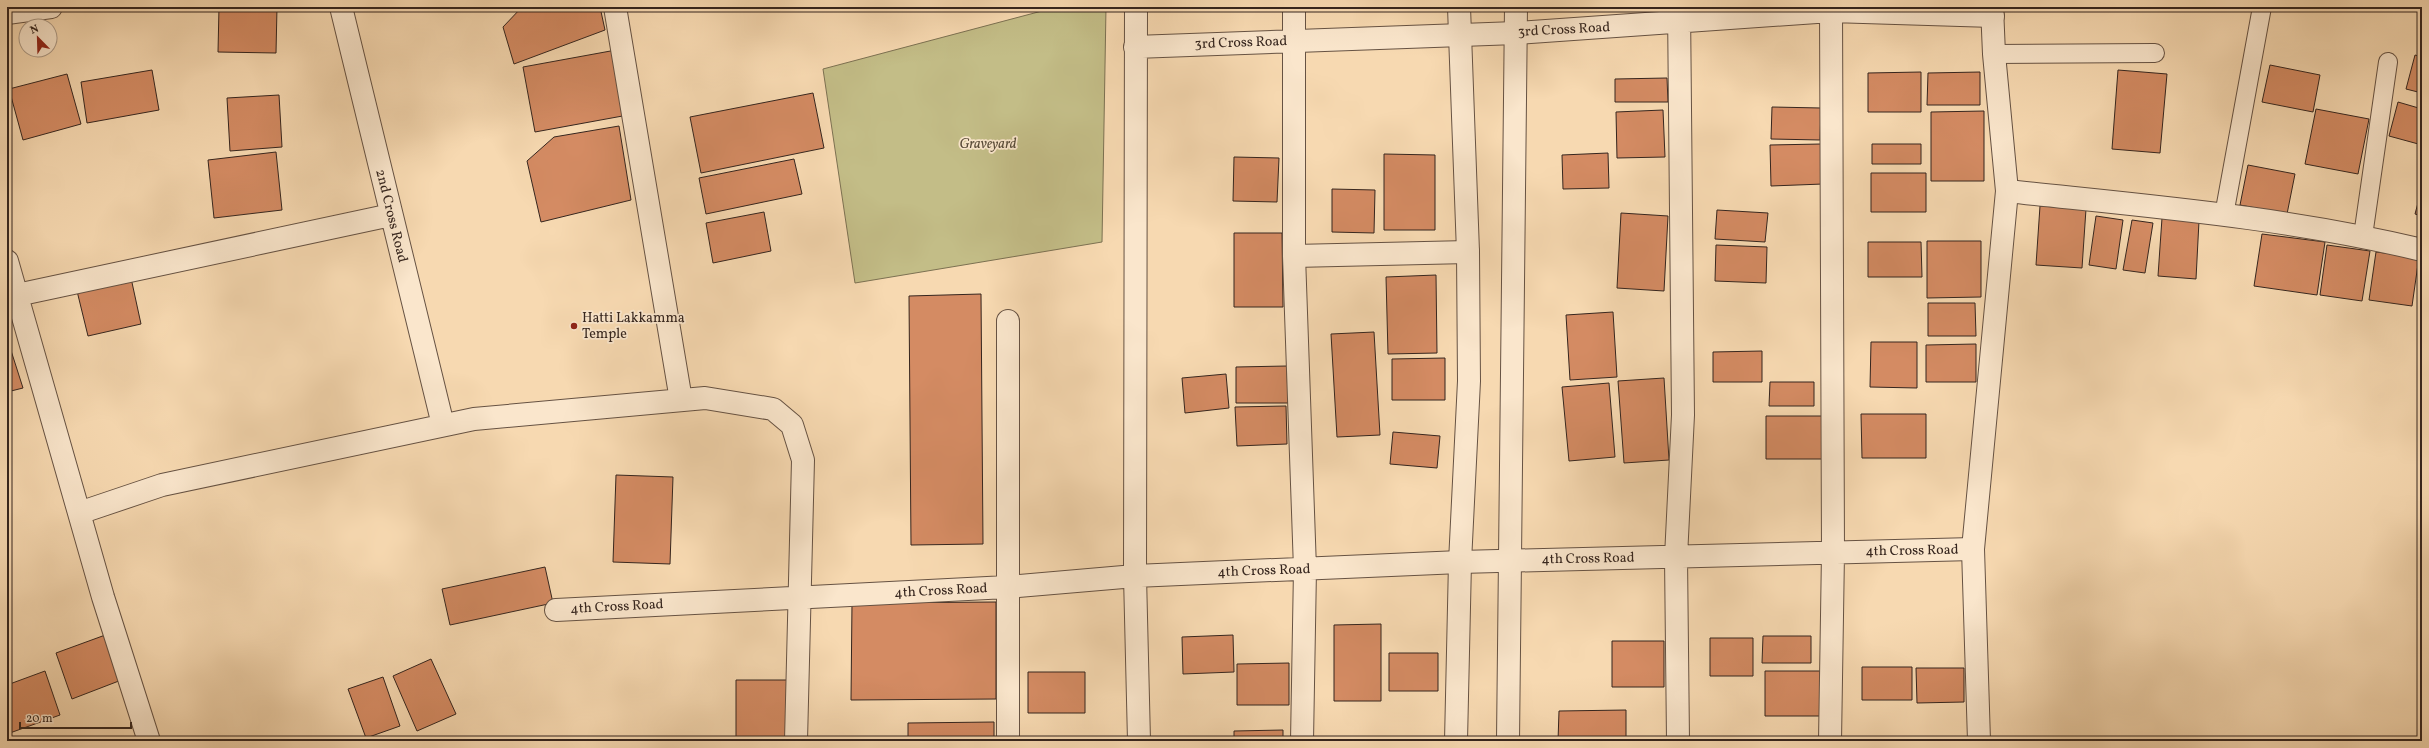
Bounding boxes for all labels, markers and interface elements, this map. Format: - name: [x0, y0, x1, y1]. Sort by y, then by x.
- north arrow: [18, 18, 58, 58]
- street label: 3rd Cross Road: [1517, 18, 1611, 42]
- text: N: [28, 22, 41, 39]
- street label: 3rd Cross Road: [1194, 32, 1288, 54]
- park label: Graveyard: [959, 135, 1017, 154]
- street label: 2nd Cross Road: [370, 167, 412, 265]
- place label: Hatti Lakkamma Temple: [582, 309, 685, 344]
- marker: Hatti Lakkamma Temple: [569, 321, 579, 331]
- street label: 4th Cross Road: [1865, 541, 1959, 561]
- street label: 4th Cross Road: [1541, 549, 1635, 569]
- street label: 4th Cross Road: [1217, 560, 1311, 582]
- street label: 4th Cross Road: [894, 579, 988, 603]
- street label: 4th Cross Road: [570, 595, 664, 619]
- scale bar: [20, 704, 131, 730]
- text: 20 m: [26, 711, 53, 727]

